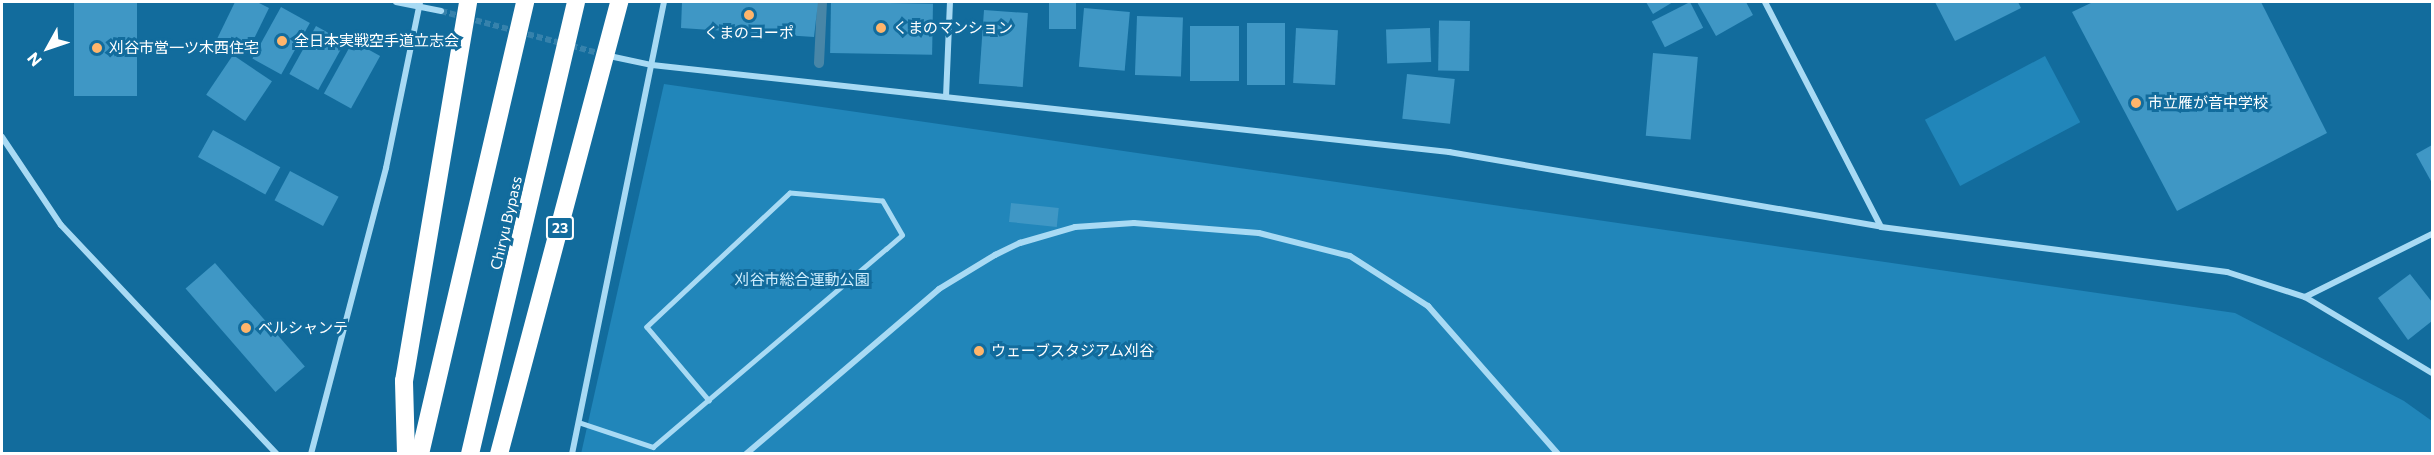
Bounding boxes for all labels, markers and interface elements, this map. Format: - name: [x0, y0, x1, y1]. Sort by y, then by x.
- marker: くまのコーポ: [742, 8, 756, 22]
- north arrow: [18, 18, 78, 78]
- place label: くまのマンション: [893, 19, 1013, 37]
- marker: くまのマンション: [874, 21, 888, 35]
- place label: くまのコーポ: [704, 24, 794, 42]
- place label: 全日本実戦空手道立志会: [294, 32, 459, 50]
- marker: 全日本実戦空手道立志会: [275, 34, 289, 48]
- place label: 刈谷市営一ツ木西住宅: [109, 39, 259, 57]
- marker: 刈谷市営一ツ木西住宅: [90, 41, 104, 55]
- text: N: [23, 49, 45, 71]
- place label: 市立雁が音中学校: [2148, 94, 2268, 112]
- marker: 市立雁が音中学校: [2129, 96, 2143, 110]
- street label: Chiryu Bypass: [486, 174, 526, 272]
- road number: 23: [545, 217, 575, 239]
- park label: 刈谷市総合運動公園: [735, 271, 869, 289]
- place label: ベルシャンテ: [258, 319, 348, 337]
- marker: ベルシャンテ: [239, 321, 253, 335]
- place label: ウェーブスタジアム刈谷: [991, 342, 1156, 360]
- marker: ウェーブスタジアム刈谷: [972, 344, 986, 358]

